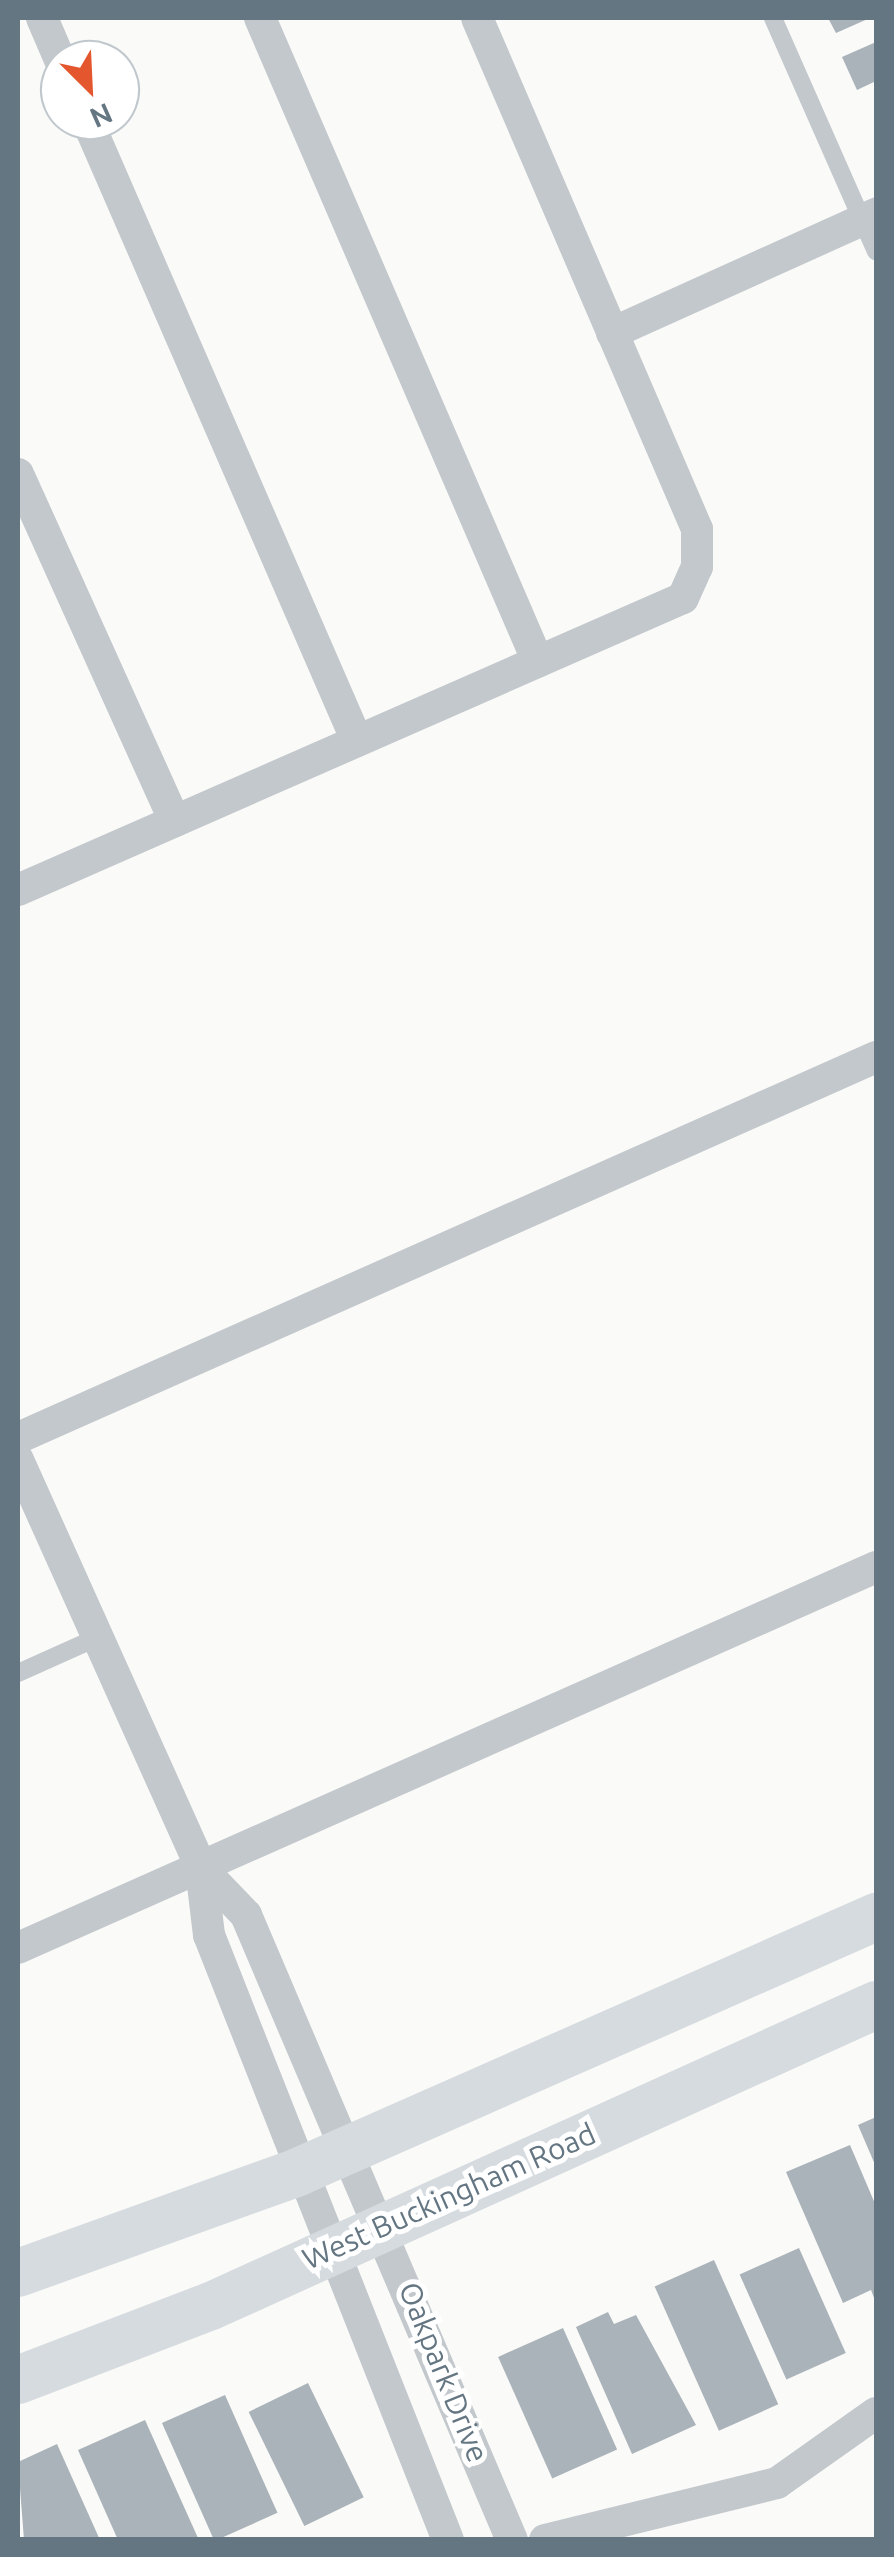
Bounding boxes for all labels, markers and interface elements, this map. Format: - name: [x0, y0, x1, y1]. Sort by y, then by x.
- north arrow: [40, 40, 140, 140]
- text: N: [86, 98, 117, 134]
- street label: West Buckingham Road: [297, 2115, 601, 2277]
- street label: Oakpark Drive: [392, 2277, 496, 2467]

